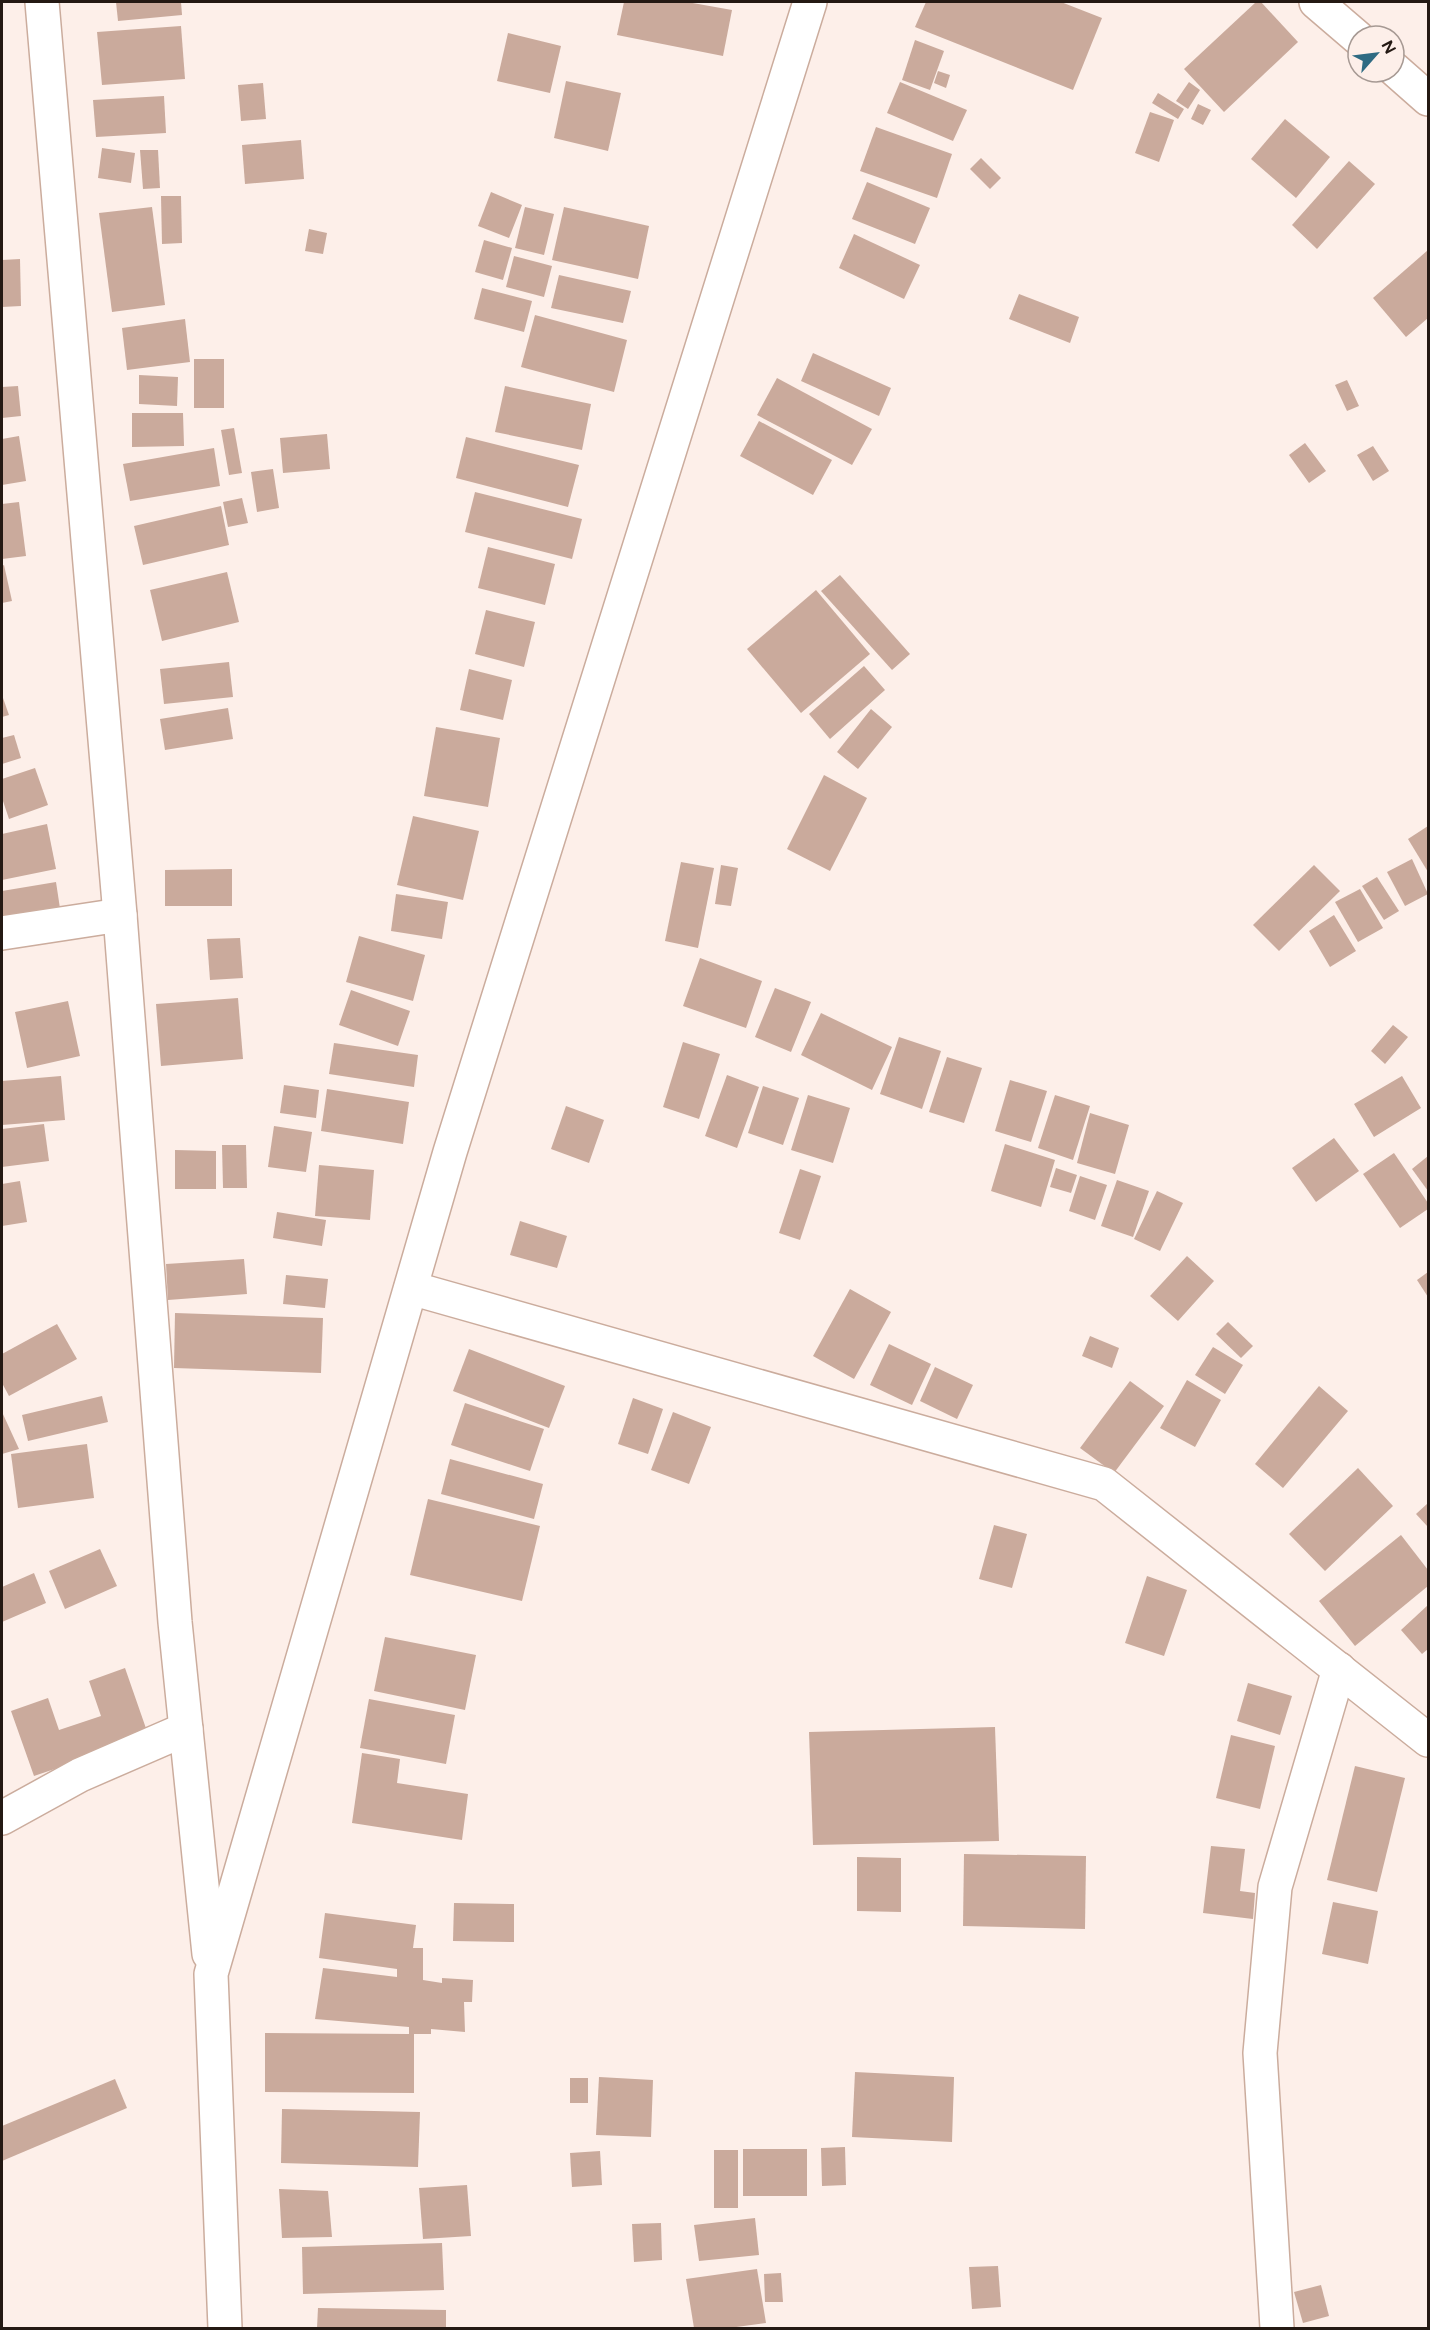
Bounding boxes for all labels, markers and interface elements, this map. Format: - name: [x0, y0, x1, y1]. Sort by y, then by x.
- north arrow: [1346, 24, 1406, 84]
- text: N: [1378, 37, 1400, 57]

